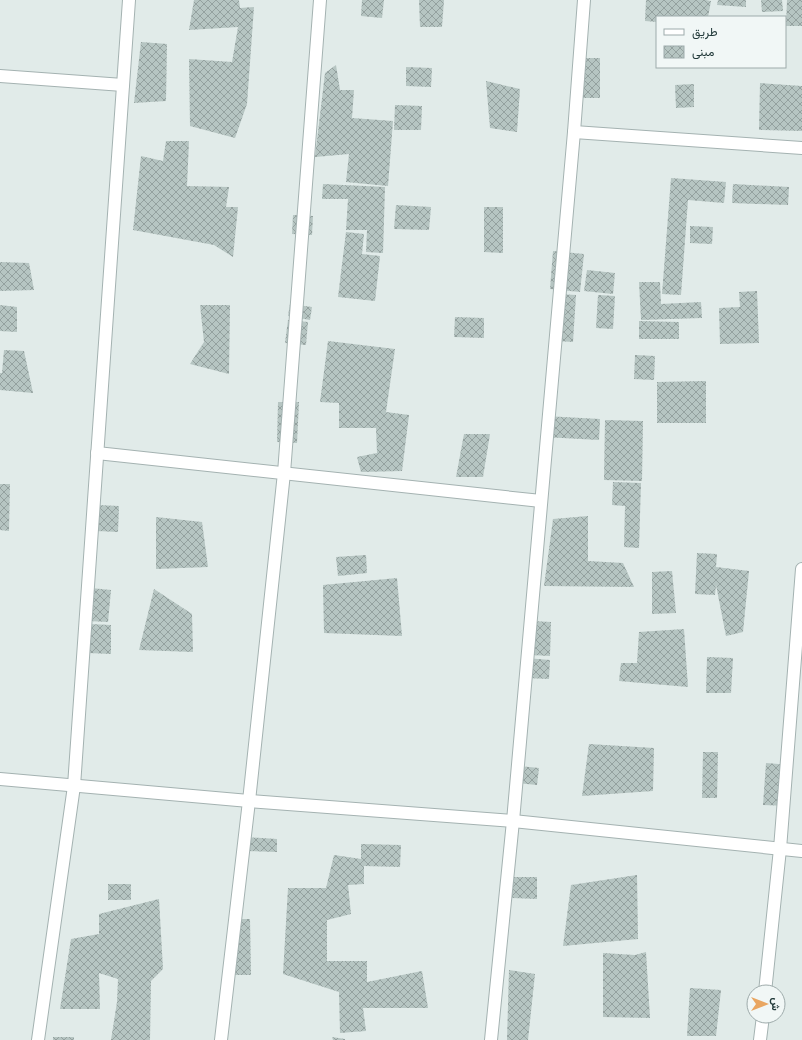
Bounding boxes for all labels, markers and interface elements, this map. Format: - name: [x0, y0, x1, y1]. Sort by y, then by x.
- legend: [656, 16, 786, 68]
- text: طريق: [692, 25, 718, 40]
- text: مبنى: [692, 45, 714, 60]
- north arrow: [746, 984, 786, 1024]
- text: ش: [769, 997, 782, 1011]

